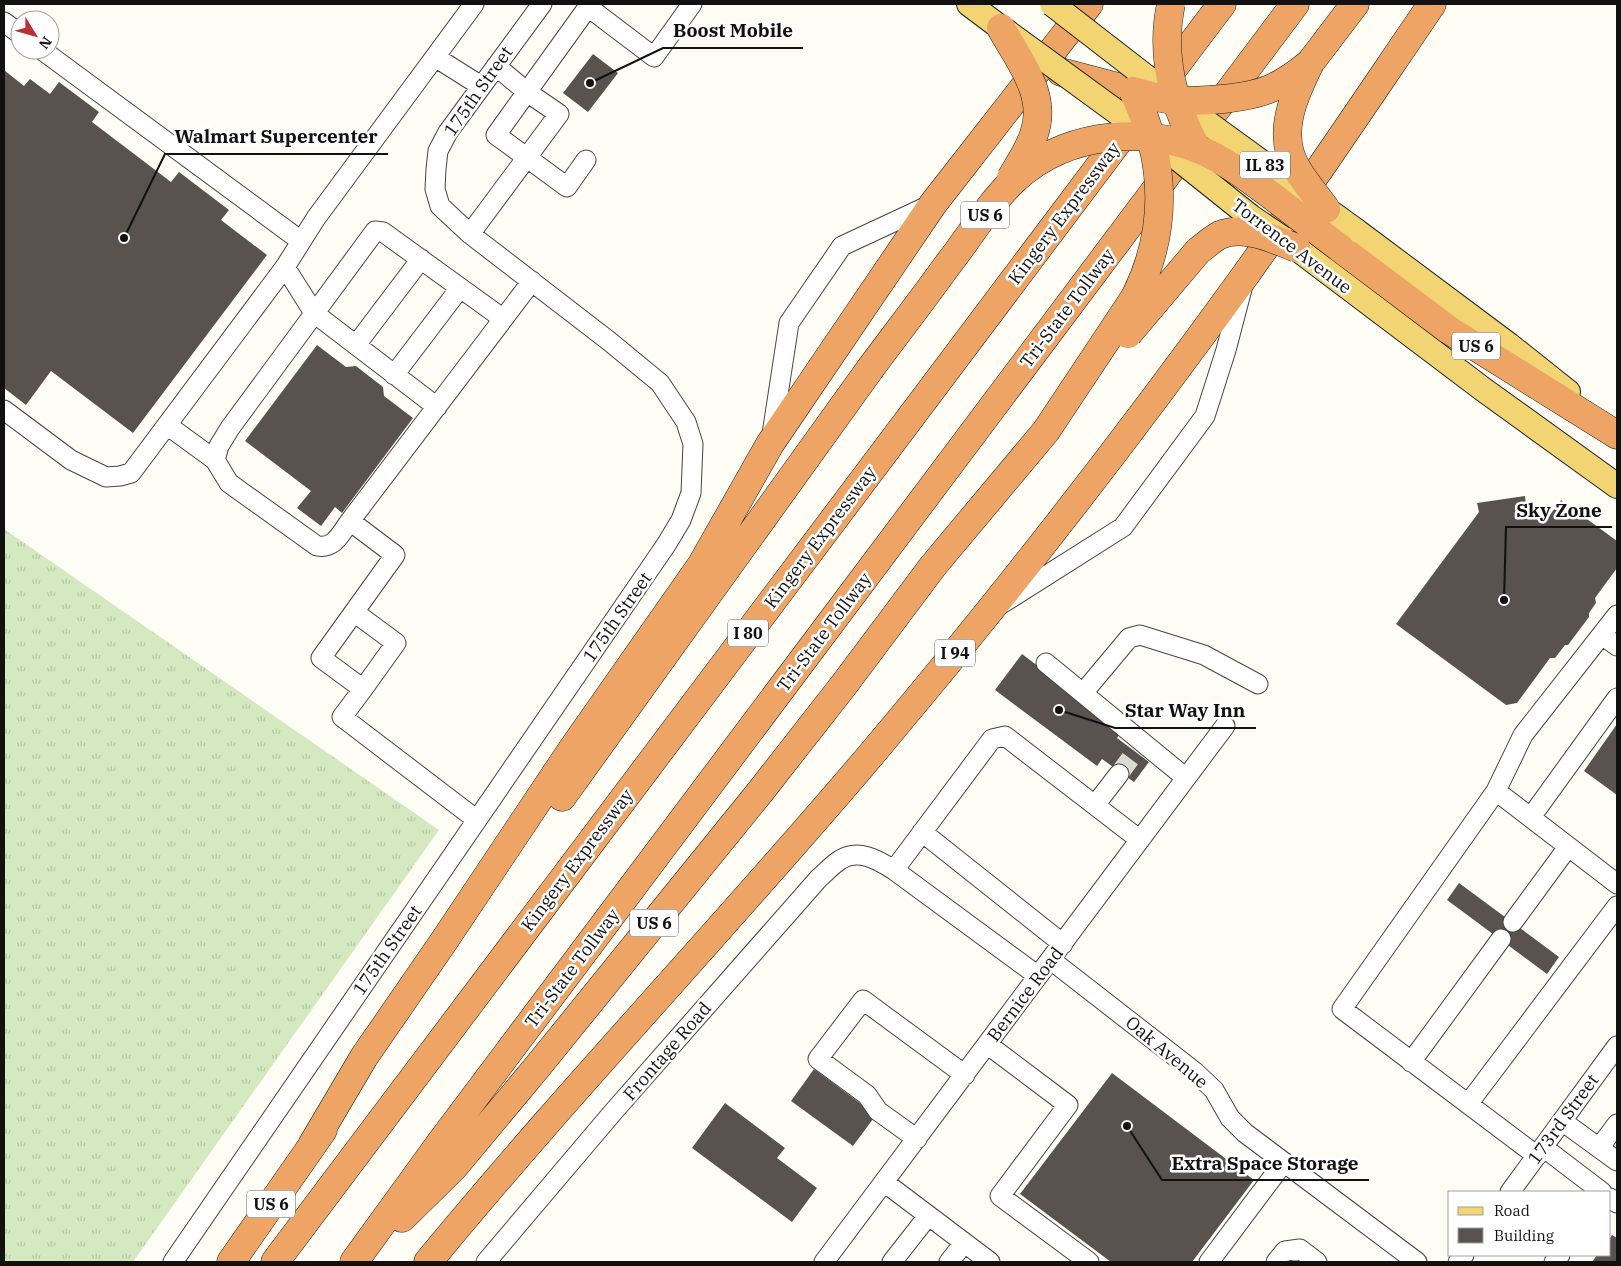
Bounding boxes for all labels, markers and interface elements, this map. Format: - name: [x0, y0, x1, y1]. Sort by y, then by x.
- north arrow: [10, 10, 60, 60]
- callout: Boost Mobile: [663, 14, 803, 48]
- text: Boost Mobile: [673, 18, 793, 42]
- text: N: [35, 33, 56, 53]
- street label: 175th Street: [439, 42, 517, 140]
- callout: Walmart Supercenter: [165, 120, 388, 154]
- text: Walmart Supercenter: [174, 124, 378, 148]
- street label: Kingery Expressway: [1003, 137, 1125, 289]
- road number: IL 83: [1240, 152, 1290, 178]
- street label: Torrence Avenue: [1227, 193, 1357, 299]
- road number: US 6: [961, 202, 1009, 228]
- street label: Tri-State Tollway: [1015, 243, 1120, 372]
- road number: US 6: [1452, 332, 1500, 360]
- street label: Kingery Expressway: [759, 461, 881, 613]
- callout: Sky Zone: [1506, 493, 1612, 527]
- text: Sky Zone: [1516, 498, 1602, 522]
- street label: Tri-State Tollway: [772, 567, 877, 696]
- street label: 175th Street: [578, 568, 656, 666]
- road number: I 80: [728, 620, 768, 646]
- road number: I 94: [935, 640, 975, 666]
- callout: Star Way Inn: [1115, 694, 1256, 728]
- text: Star Way Inn: [1125, 698, 1246, 722]
- street label: Kingery Expressway: [516, 784, 638, 936]
- street label: 175th Street: [348, 901, 426, 999]
- street label: Tri-State Tollway: [520, 903, 625, 1032]
- road number: US 6: [630, 910, 678, 936]
- street label: Bernice Road: [982, 942, 1068, 1046]
- street label: Frontage Road: [618, 997, 716, 1105]
- street label: Oak Avenue: [1121, 1011, 1213, 1093]
- street label: 173rd Street: [1523, 1069, 1603, 1169]
- callout: Extra Space Storage: [1162, 1146, 1369, 1180]
- text: Extra Space Storage: [1171, 1151, 1359, 1175]
- road number: US 6: [247, 1190, 295, 1218]
- legend: [1448, 1191, 1611, 1256]
- text: Road: [1494, 1201, 1530, 1220]
- text: Building: [1494, 1226, 1554, 1245]

